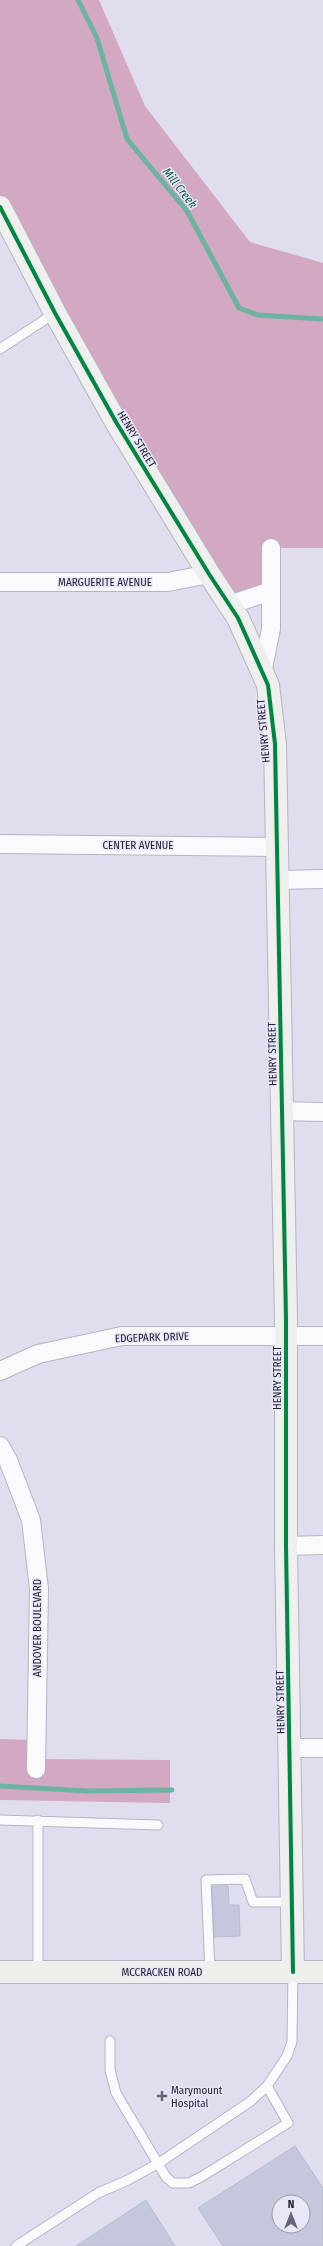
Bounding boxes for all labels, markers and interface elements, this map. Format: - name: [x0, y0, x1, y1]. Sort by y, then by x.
- water label: Mill Creek: [160, 165, 200, 211]
- street label: HENRY STREET: [115, 408, 159, 471]
- street label: MARGUERITE AVENUE: [58, 576, 152, 589]
- street label: HENRY STREET: [254, 698, 273, 763]
- street label: CENTER AVENUE: [103, 839, 173, 852]
- street label: HENRY STREET: [265, 1021, 280, 1086]
- street label: EDGEPARK DRIVE: [115, 1330, 189, 1345]
- street label: HENRY STREET: [271, 1345, 284, 1410]
- street label: ANDOVER BOULEVARD: [31, 1579, 44, 1677]
- street label: HENRY STREET: [273, 1669, 288, 1734]
- street label: MCCRACKEN ROAD: [121, 1966, 203, 1979]
- place label: Marymount Hospital: [171, 2084, 223, 2110]
- marker: Marymount Hospital: [156, 2090, 168, 2102]
- north arrow: [271, 2194, 311, 2234]
- text: N: [288, 2198, 294, 2211]

